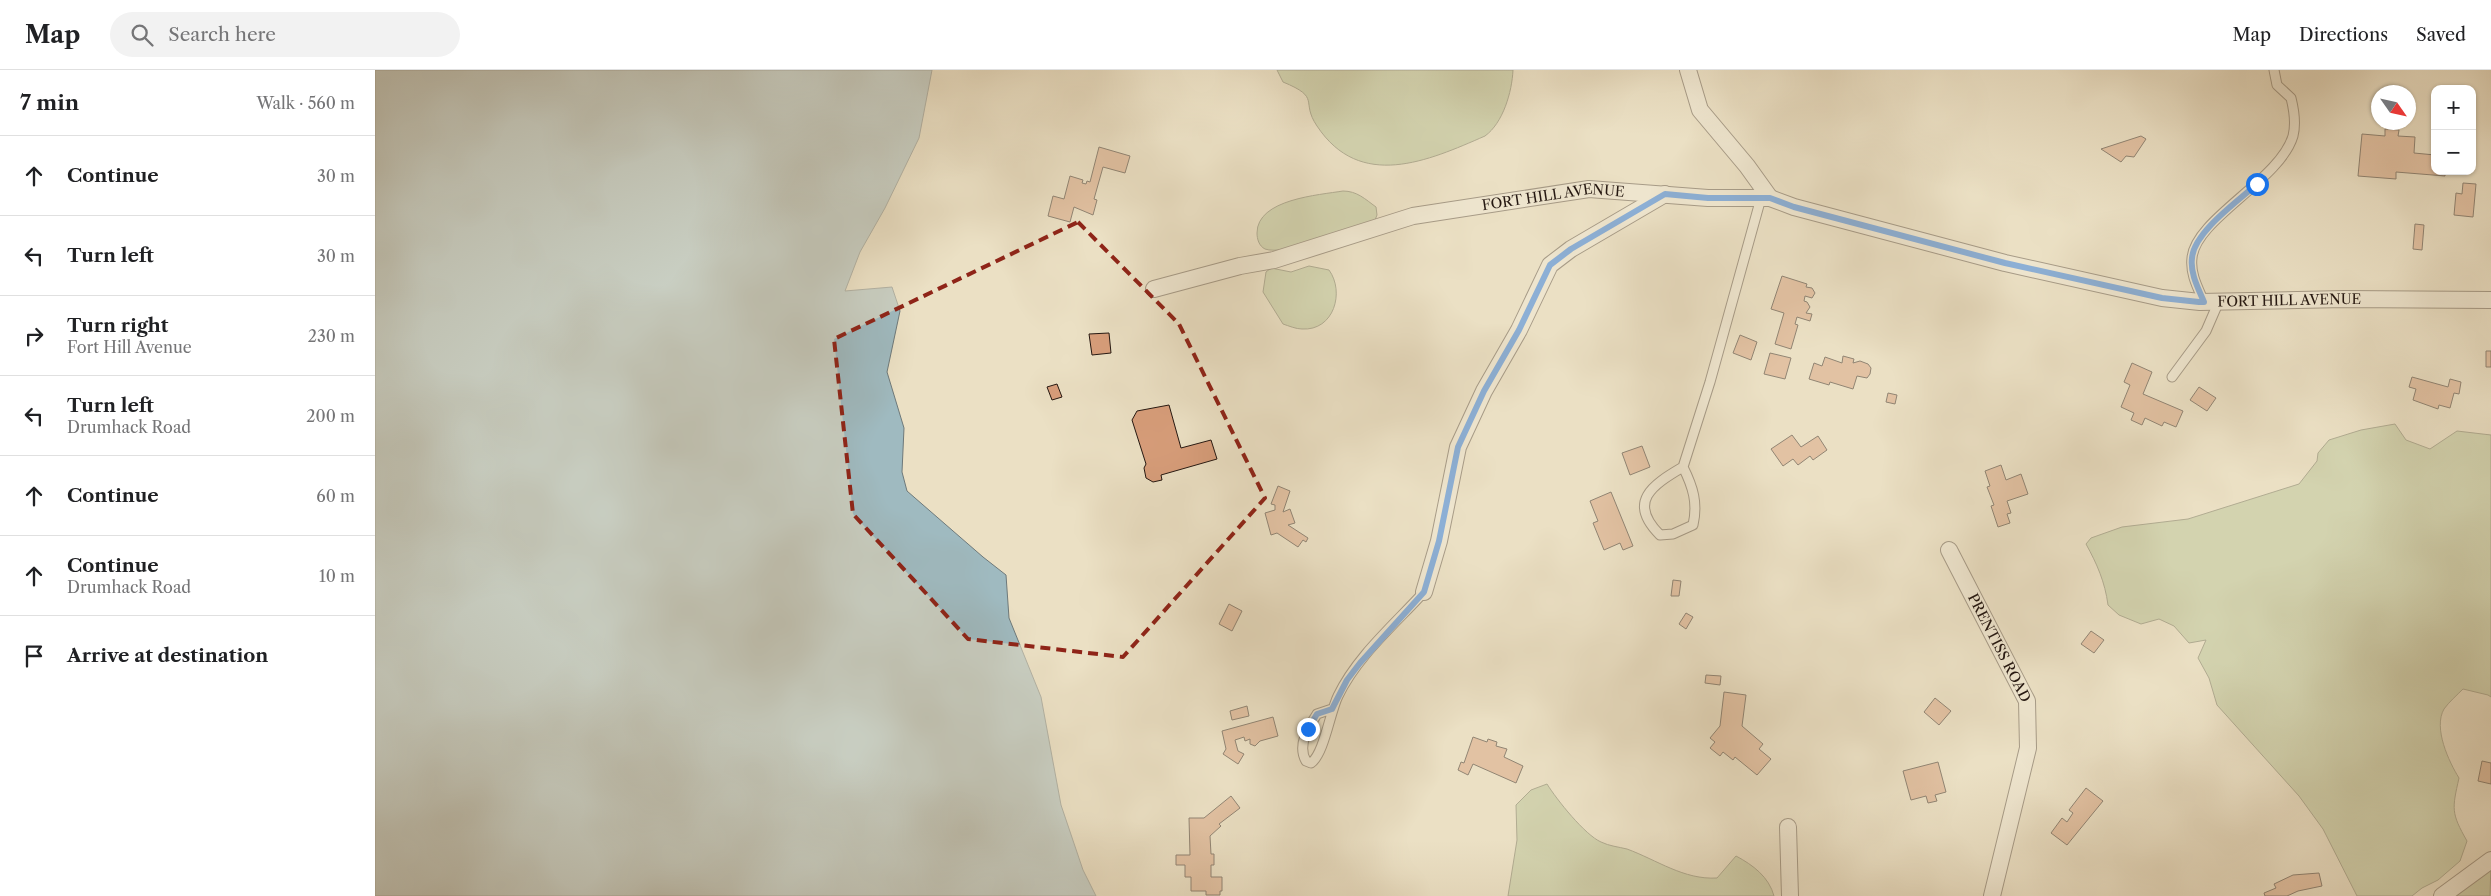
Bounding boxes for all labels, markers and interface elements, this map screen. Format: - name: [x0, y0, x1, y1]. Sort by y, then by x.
- search box: [110, 12, 460, 57]
- text: Map: [25, 20, 80, 49]
- icon: search: [128, 21, 156, 49]
- text: Search here: [168, 23, 276, 46]
- text: Map: [2232, 24, 2271, 46]
- text: Directions: [2299, 24, 2388, 46]
- text: Saved: [2416, 24, 2466, 46]
- north arrow: [2371, 85, 2416, 130]
- map controls: [2431, 85, 2476, 175]
- button: +: [2431, 85, 2476, 130]
- text: 7 min: [20, 90, 79, 115]
- text: Walk · 560 m: [256, 93, 355, 113]
- button: −: [2431, 130, 2476, 175]
- icon: ahead: [20, 162, 48, 190]
- text: Continue: [67, 164, 159, 187]
- text: 30 m: [317, 166, 355, 186]
- route start: [2246, 173, 2269, 196]
- street label: FORT HILL AVENUE: [1481, 180, 1625, 214]
- icon: left: [20, 242, 48, 270]
- text: Turn left: [67, 244, 154, 267]
- text: 30 m: [317, 246, 355, 266]
- street label: FORT HILL AVENUE: [2217, 290, 2361, 311]
- text: Turn right: [67, 314, 168, 337]
- icon: right: [20, 322, 48, 350]
- text: 230 m: [308, 326, 355, 346]
- text: Fort Hill Avenue: [67, 337, 192, 357]
- text: Turn left: [67, 394, 154, 417]
- icon: left: [20, 402, 48, 430]
- text: 200 m: [306, 406, 355, 426]
- text: Drumhack Road: [67, 417, 191, 437]
- icon: ahead: [20, 482, 48, 510]
- text: Continue: [67, 484, 159, 507]
- text: 60 m: [316, 486, 355, 506]
- text: Continue: [67, 554, 159, 577]
- icon: ahead: [20, 562, 48, 590]
- text: 10 m: [319, 566, 355, 586]
- text: Drumhack Road: [67, 577, 191, 597]
- street label: PRENTISS ROAD: [1964, 590, 2035, 705]
- icon: arrive: [20, 642, 48, 670]
- text: Arrive at destination: [67, 644, 268, 667]
- route end: [1297, 718, 1320, 741]

